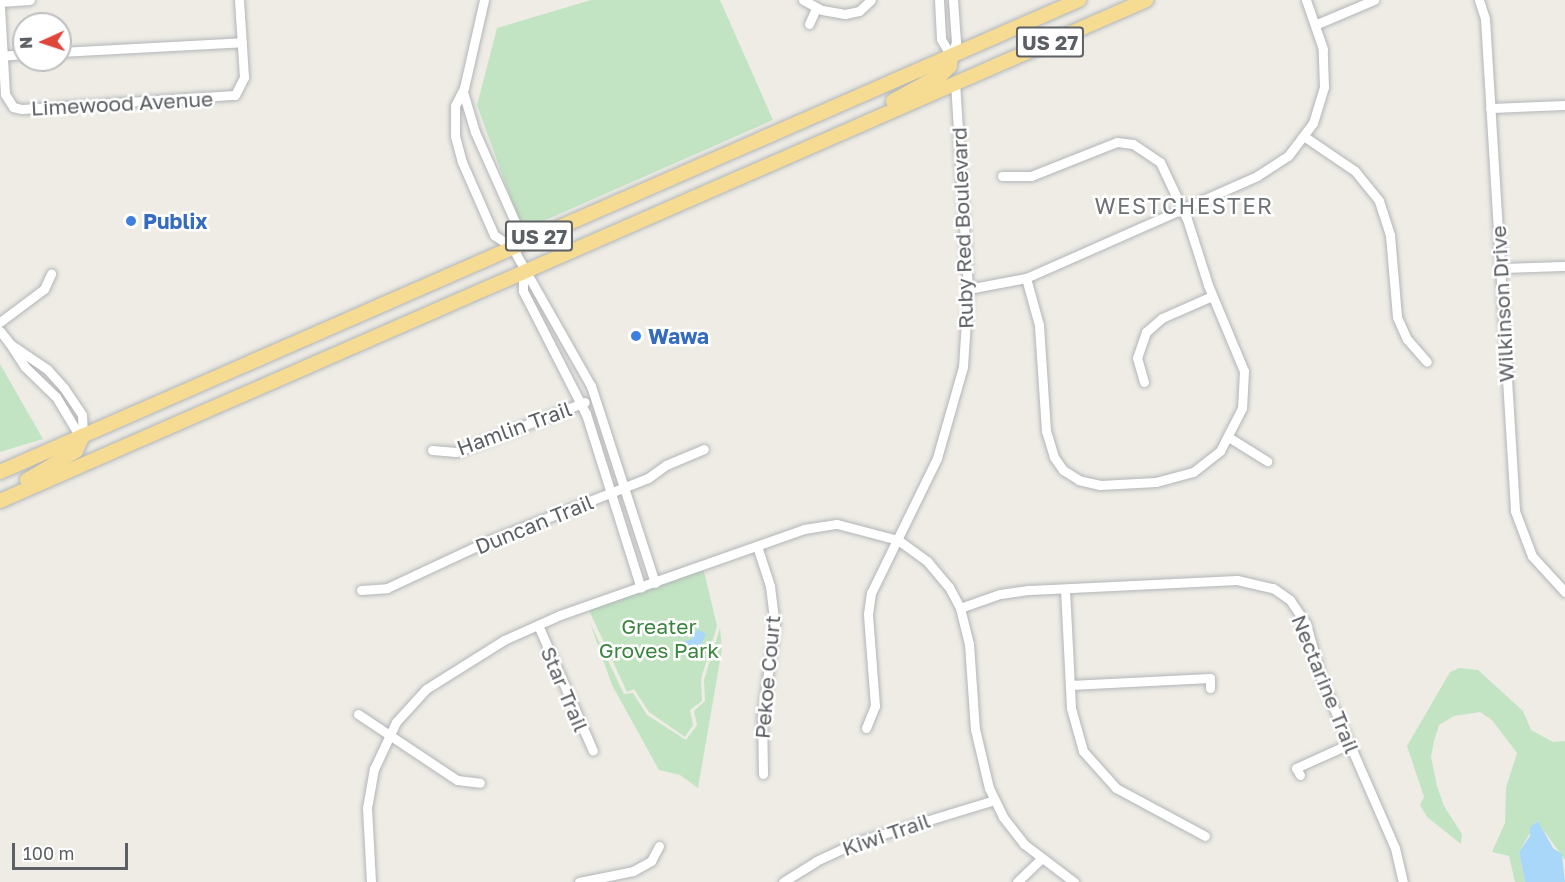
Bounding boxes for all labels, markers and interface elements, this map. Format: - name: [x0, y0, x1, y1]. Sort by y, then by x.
- north arrow: [12, 12, 72, 72]
- road number: US 27: [1016, 25, 1084, 59]
- text: N: [16, 36, 36, 49]
- street label: Limewood Avenue: [30, 86, 214, 120]
- street label: Ruby Red Boulevard: [946, 127, 978, 329]
- district label: WESTCHESTER: [1094, 193, 1274, 219]
- place label: Publix: [143, 208, 207, 234]
- marker: Publix: [124, 214, 138, 228]
- road number: US 27: [504, 219, 574, 253]
- street label: Wilkinson Drive: [1485, 225, 1519, 383]
- place label: Wawa: [648, 323, 709, 349]
- marker: Wawa: [629, 329, 643, 343]
- street label: Hamlin Trail: [453, 396, 575, 460]
- street label: Duncan Trail: [471, 489, 597, 559]
- street label: Nectarine Trail: [1287, 611, 1365, 757]
- park label: Greater Groves Park: [599, 613, 719, 663]
- street label: Pekoe Court: [749, 614, 785, 740]
- street label: Star Trail: [536, 643, 594, 735]
- street label: Kiwi Trail: [839, 807, 933, 861]
- scale bar: [15, 831, 130, 869]
- text: 100 m: [23, 842, 74, 864]

